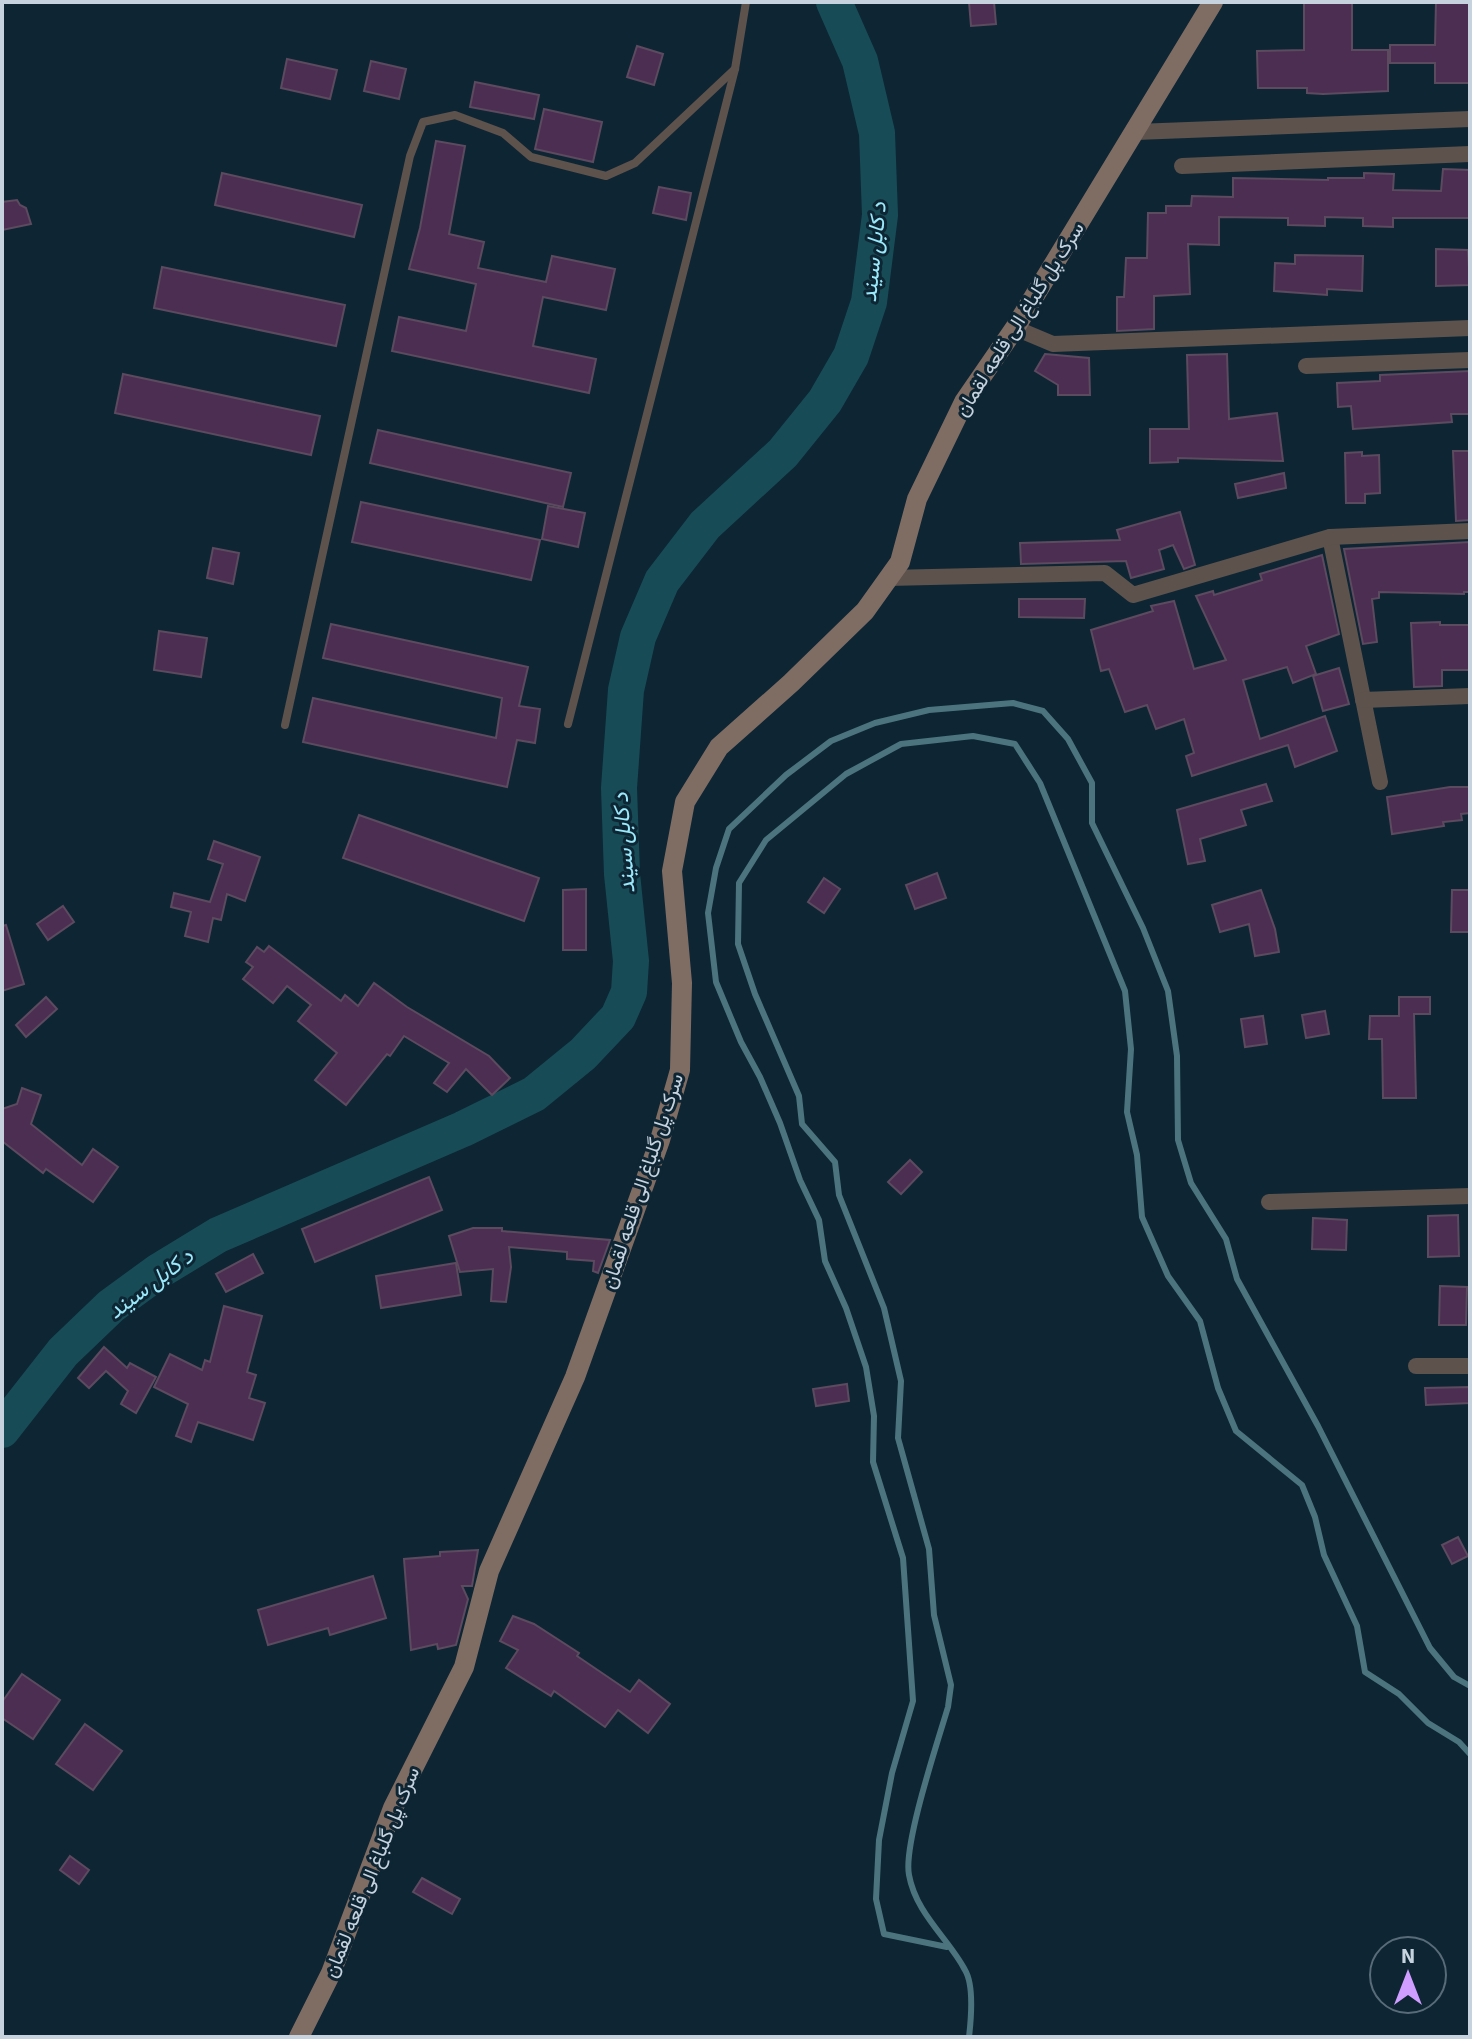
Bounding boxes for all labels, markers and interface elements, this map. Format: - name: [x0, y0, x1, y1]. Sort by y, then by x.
- water label: د کابل سيند: [853, 200, 895, 304]
- street label: سرک پل گلباغ الی قلعه لقمان: [948, 217, 1091, 422]
- water label: د کابل سيند: [604, 791, 643, 894]
- street label: سرک پل گلباغ الی قلعه لقمان: [595, 1070, 691, 1293]
- water label: د کابل سيند: [101, 1240, 201, 1327]
- street label: سرک پل گلباغ الی قلعه لقمان: [317, 1763, 427, 1982]
- north arrow: [1368, 1935, 1448, 2015]
- text: N: [1401, 1940, 1415, 1972]

